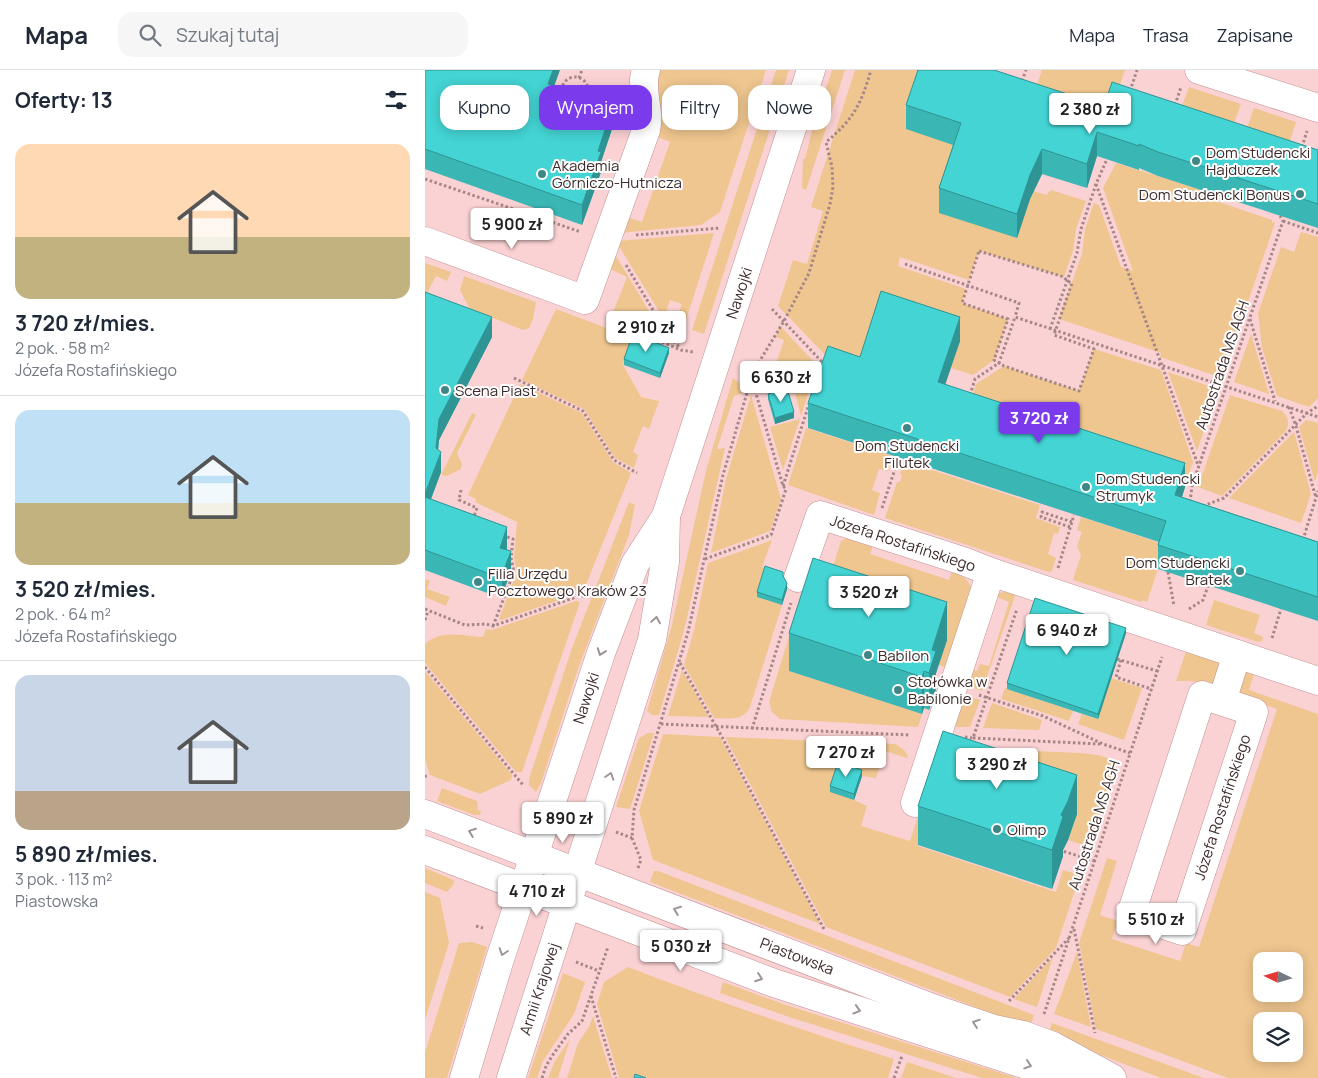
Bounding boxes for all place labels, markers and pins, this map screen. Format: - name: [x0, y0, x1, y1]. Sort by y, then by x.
- pin: 2 380 zł: [1038, 92, 1142, 135]
- place label: Dom Studencki Hajduczek: [1206, 142, 1310, 180]
- place label: Akademia Górniczo-Hutnicza: [552, 155, 682, 193]
- marker: Dom Studencki Hajduczek: [1190, 155, 1202, 167]
- marker: Akademia Górniczo-Hutnicza: [536, 168, 548, 180]
- place label: Dom Studencki Bonus: [1139, 184, 1290, 205]
- marker: Dom Studencki Bonus: [1294, 188, 1306, 200]
- pin: 5 900 zł: [460, 208, 564, 250]
- pin: 2 910 zł: [594, 310, 698, 353]
- pin: 6 630 zł: [729, 360, 833, 403]
- place label: Scena Piast: [455, 380, 536, 401]
- marker: Scena Piast: [439, 384, 451, 396]
- pin: 3 720 zł: [987, 402, 1091, 444]
- marker: Dom Studencki Filutek: [901, 422, 913, 434]
- place label: Dom Studencki Filutek: [855, 435, 959, 473]
- place label: Dom Studencki Strumyk: [1096, 468, 1200, 506]
- marker: Dom Studencki Strumyk: [1080, 481, 1092, 493]
- place label: Dom Studencki Bratek: [1126, 552, 1231, 590]
- place label: Filia Urzędu Pocztowego Kraków 23: [488, 563, 647, 601]
- marker: Dom Studencki Bratek: [1234, 565, 1246, 577]
- marker: Filia Urzędu Pocztowego Kraków 23: [472, 576, 484, 588]
- pin: 3 520 zł: [817, 576, 921, 618]
- pin: 6 940 zł: [1015, 614, 1119, 656]
- place label: Babilon: [878, 645, 929, 666]
- marker: Babilon: [862, 649, 874, 661]
- place label: Stołówka w Babilonie: [908, 671, 988, 709]
- marker: Stołówka w Babilonie: [892, 684, 904, 696]
- pin: 7 270 zł: [794, 736, 898, 778]
- pin: 3 290 zł: [945, 748, 1049, 790]
- pin: 5 890 zł: [511, 802, 615, 844]
- place label: Olimp: [1007, 819, 1047, 840]
- marker: Olimp: [991, 823, 1003, 835]
- pin: 4 710 zł: [485, 874, 589, 917]
- pin: 5 510 zł: [1104, 902, 1208, 945]
- pin: 5 030 zł: [629, 930, 733, 972]

